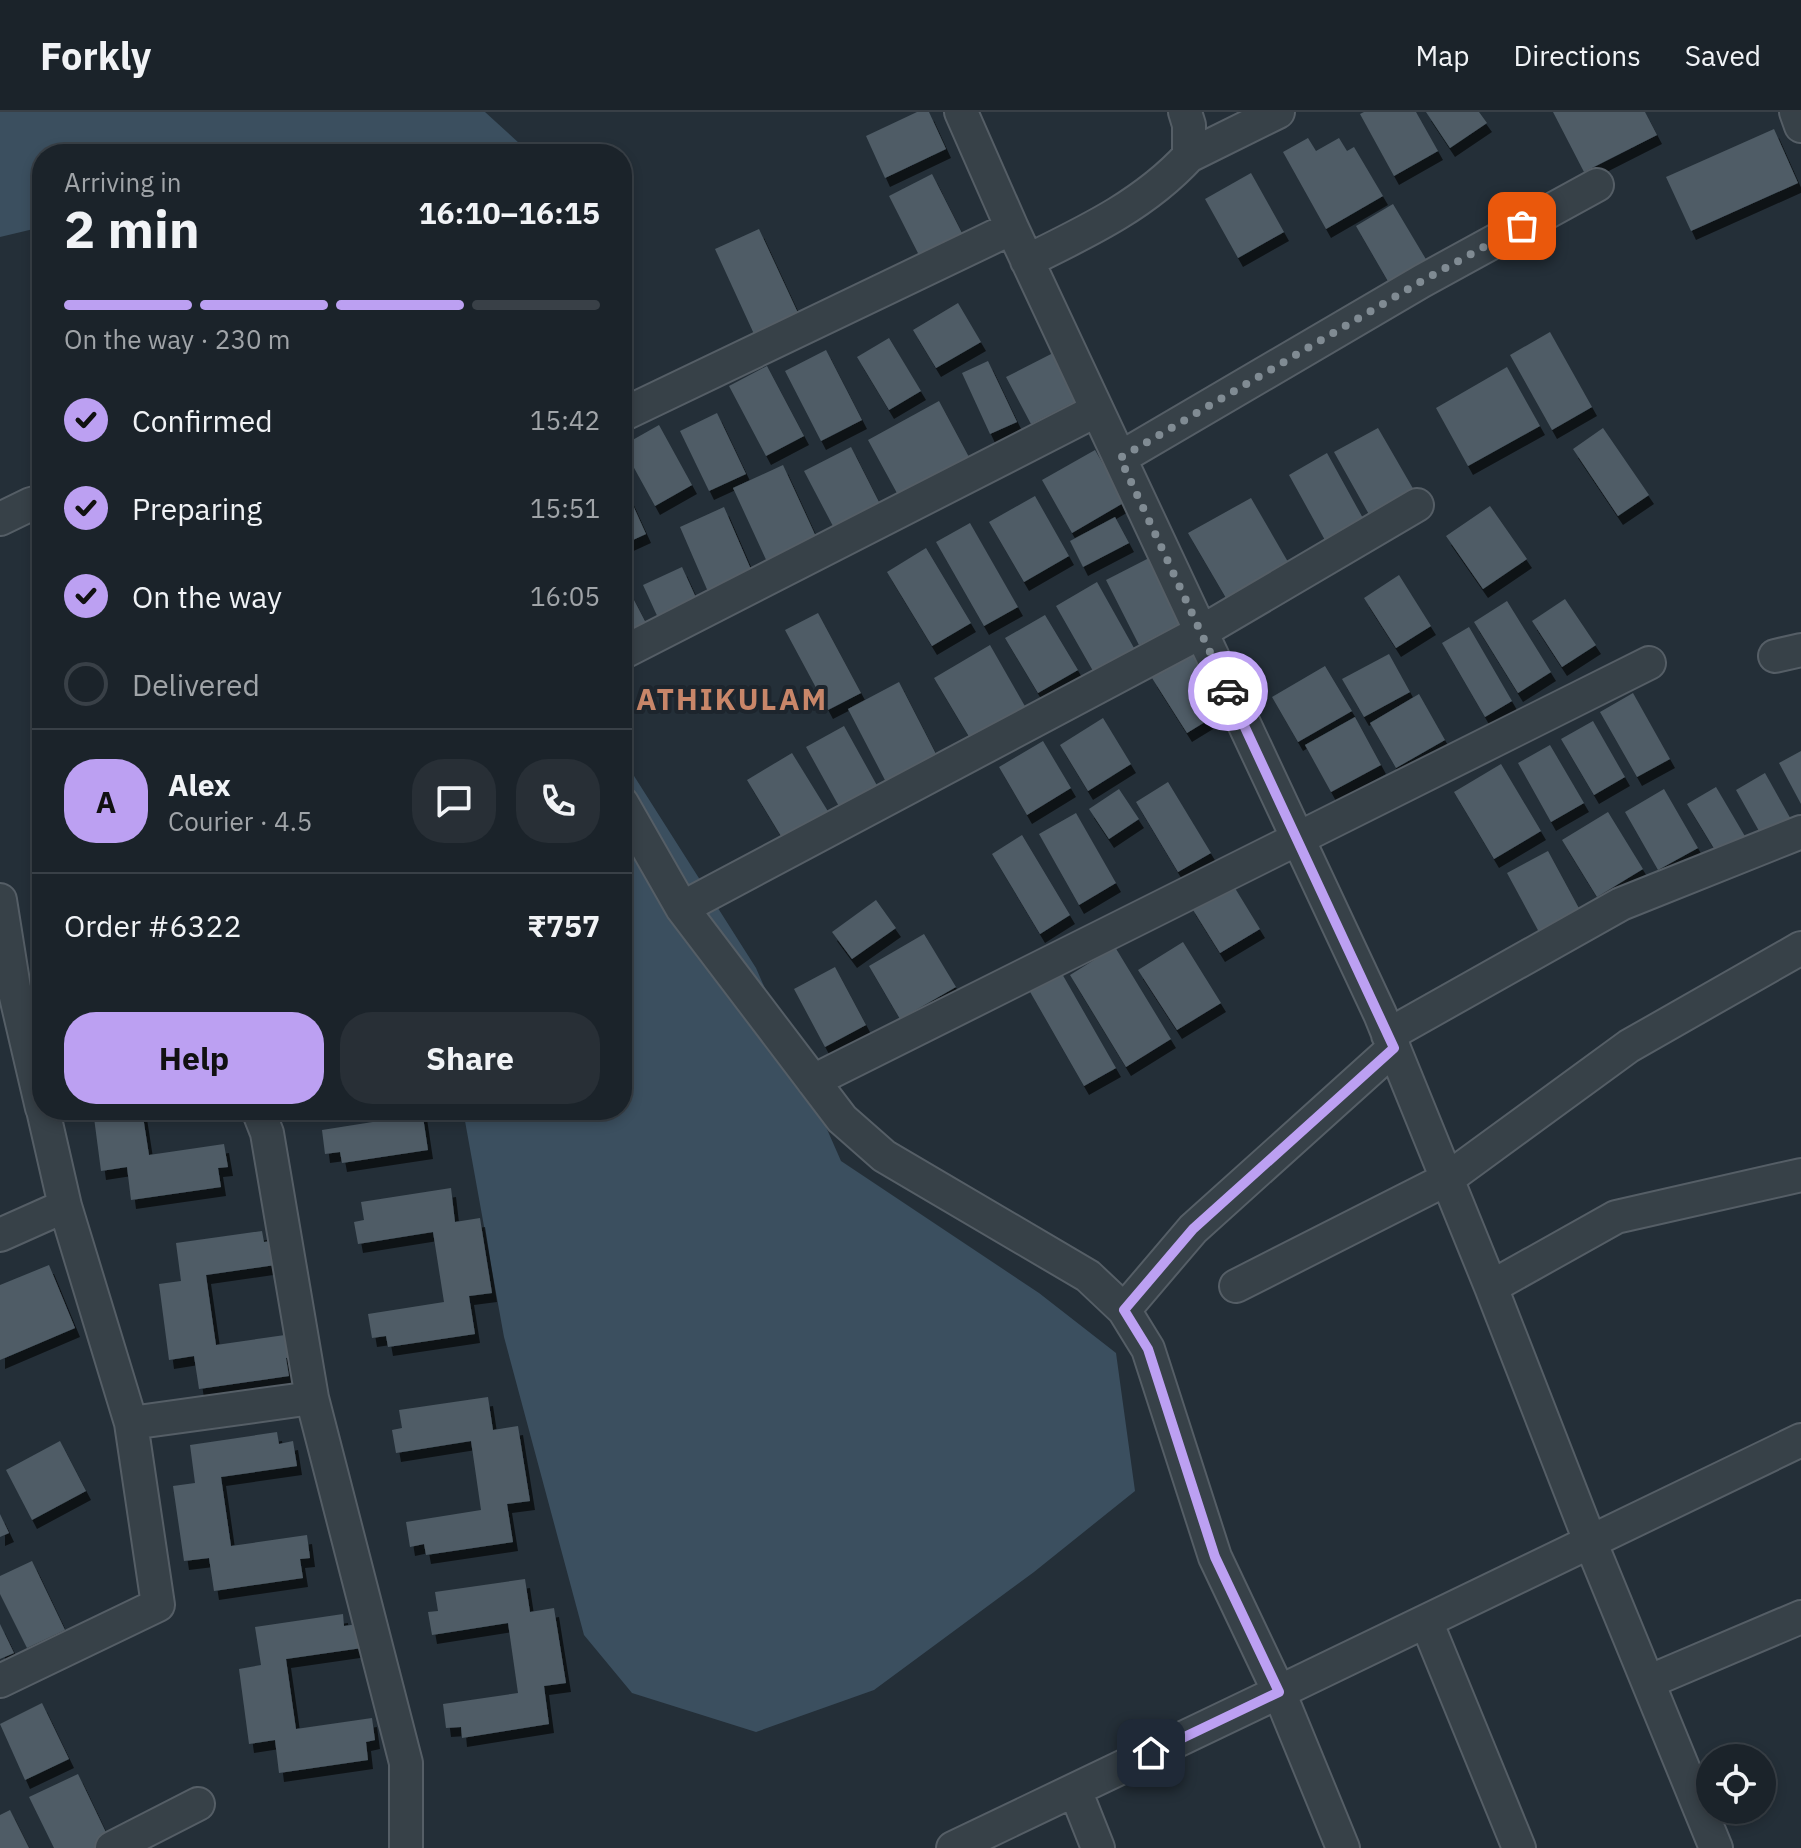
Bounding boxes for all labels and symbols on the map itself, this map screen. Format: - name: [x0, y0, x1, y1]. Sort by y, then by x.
- pin: [1488, 192, 1556, 260]
- courier: [1188, 651, 1268, 731]
- district label: ATHIKULAM: [636, 679, 828, 718]
- pin: [1117, 1719, 1185, 1787]

